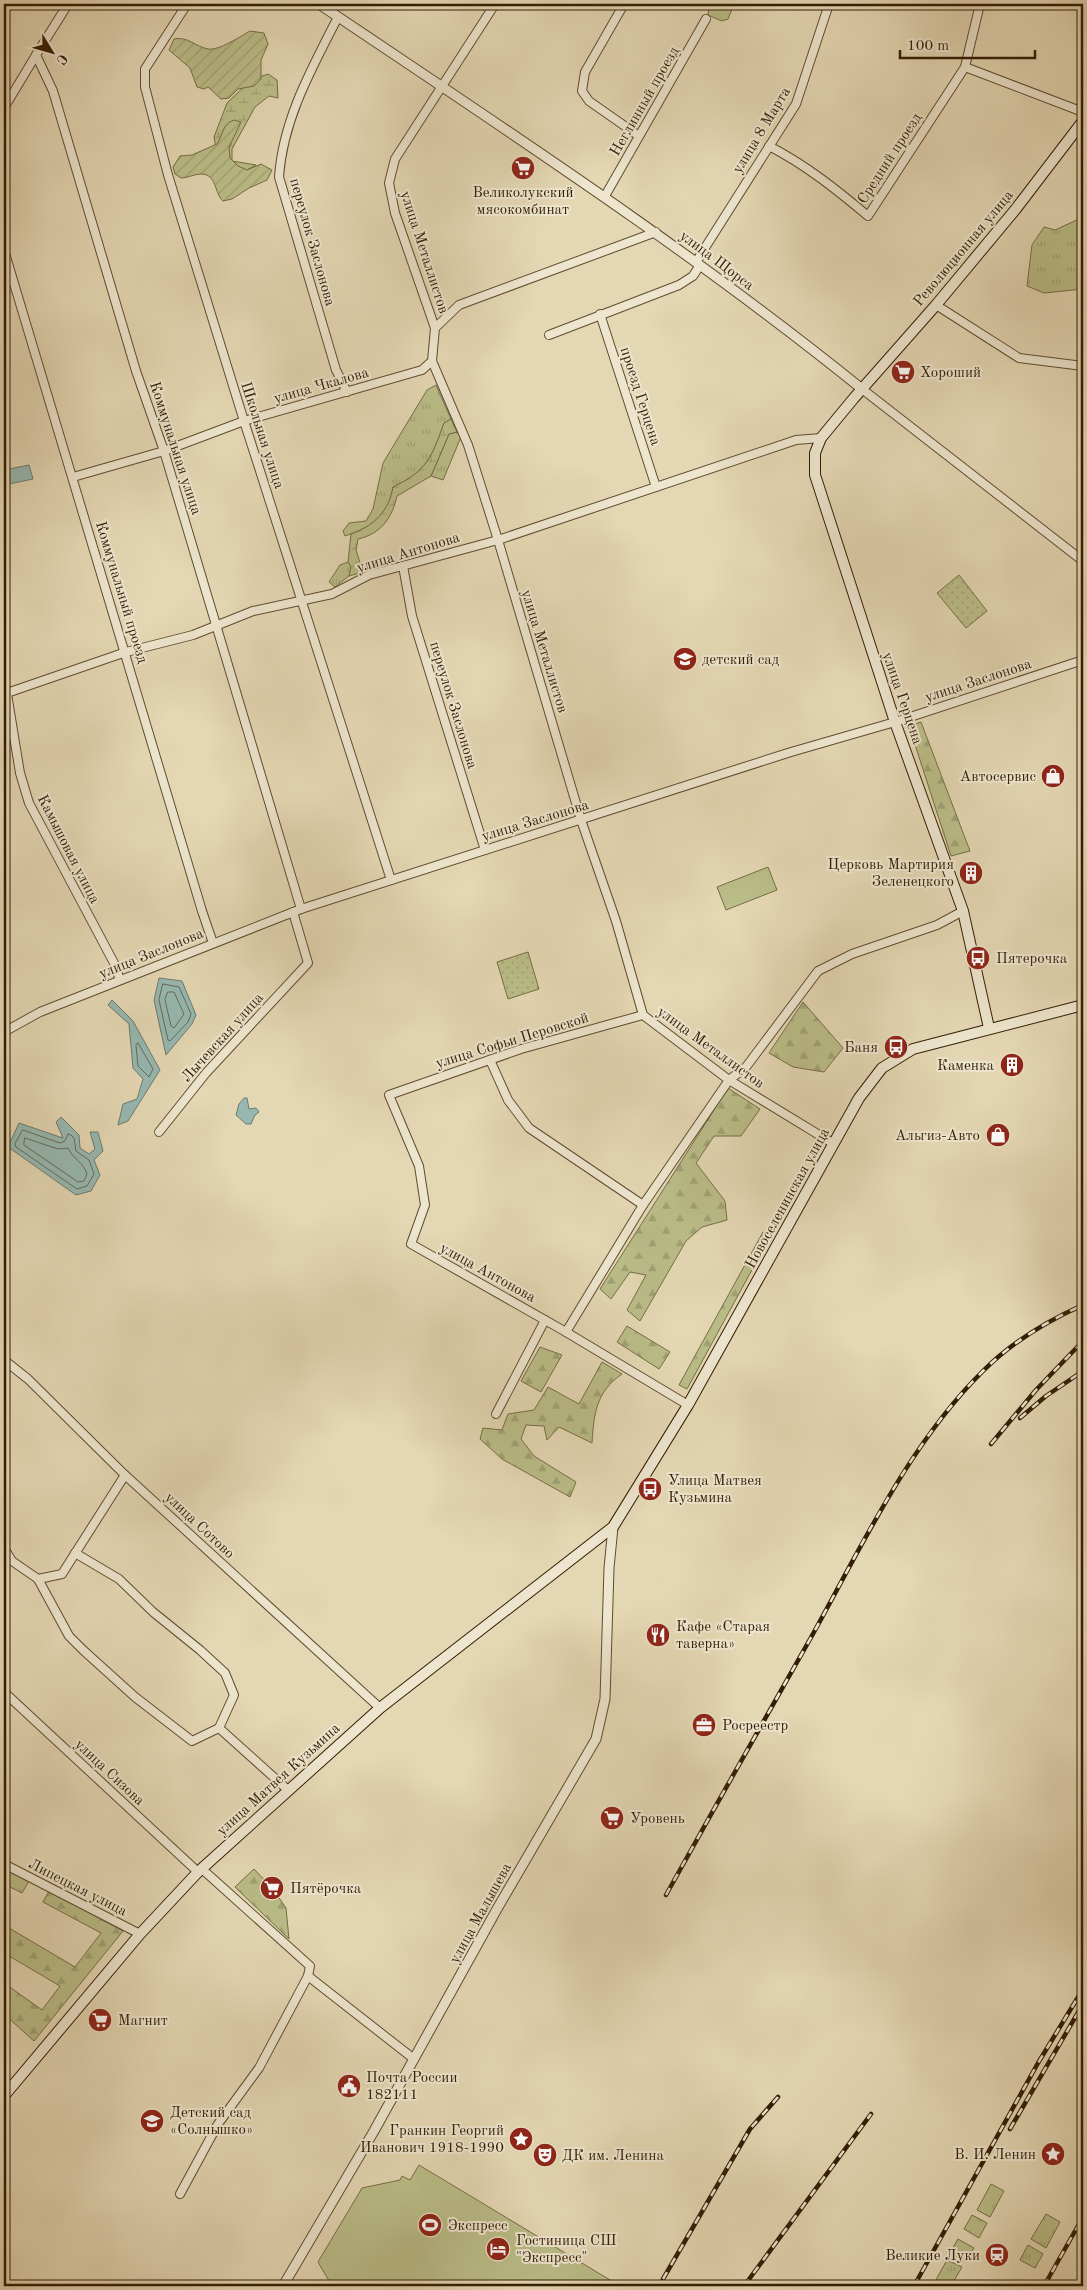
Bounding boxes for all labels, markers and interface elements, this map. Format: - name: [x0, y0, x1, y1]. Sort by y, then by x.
- north arrow: [28, 28, 78, 78]
- scale bar: [900, 28, 1034, 60]
- text: 100 m: [907, 39, 949, 54]
- street label: Неглинный проезд: [608, 44, 683, 159]
- text: С: [53, 51, 70, 67]
- street label: улица 8 Марта: [731, 85, 794, 177]
- street label: Средний проезд: [855, 110, 925, 207]
- supermarket icon: Великолукский мясокомбинат: [510, 155, 536, 181]
- street label: переулок Заслонова: [286, 177, 337, 309]
- place label: Великолукский мясокомбинат: [472, 186, 574, 218]
- street label: Революционная улица: [911, 188, 1017, 310]
- street label: улица Металлистов: [397, 189, 450, 316]
- street label: улица Щорса: [676, 229, 756, 294]
- street label: проезд Герцена: [617, 345, 663, 448]
- supermarket icon: Хороший: [890, 359, 916, 385]
- street label: улица Чкалова: [272, 366, 371, 407]
- place label: Хороший: [920, 366, 981, 381]
- street label: Коммунальная улица: [146, 380, 203, 517]
- street label: Школьная улица: [237, 380, 286, 491]
- street label: Коммунальный проезд: [92, 520, 149, 666]
- street label: улица Антонова: [355, 530, 462, 576]
- street label: улица Металлистов: [518, 588, 569, 715]
- street label: переулок Заслонова: [426, 640, 479, 771]
- school or university icon: детский сад: [672, 646, 698, 672]
- street label: улица Герцена: [879, 650, 925, 747]
- place label: детский сад: [702, 653, 780, 668]
- street label: улица Заслонова: [923, 657, 1034, 706]
- shop icon: Автосервис: [1040, 763, 1066, 789]
- place label: Автосервис: [960, 770, 1036, 785]
- street label: Камышовая улица: [34, 793, 102, 907]
- street label: улица Заслонова: [480, 798, 591, 845]
- place label: Церковь Мартирия Зеленецкого: [827, 858, 954, 890]
- building icon: Церковь Мартирия Зеленецкого: [958, 860, 984, 886]
- street label: улица Заслонова: [97, 926, 206, 982]
- bus stop icon: Пятерочка: [965, 945, 991, 971]
- place label: Пятерочка: [996, 952, 1068, 967]
- street label: Лычевская улица: [179, 990, 267, 1085]
- street label: улица Металлистов: [654, 1005, 766, 1092]
- street label: улица Софьи Перовской: [434, 1011, 591, 1072]
- bus stop icon: Баня: [883, 1034, 909, 1060]
- place label: Баня: [844, 1041, 878, 1056]
- building icon: Каменка: [999, 1052, 1025, 1078]
- place label: Каменка: [937, 1059, 995, 1074]
- shop icon: Альгиз-Авто: [985, 1122, 1011, 1148]
- street label: Новоселенинская улица: [743, 1125, 833, 1272]
- place label: Альгиз-Авто: [895, 1129, 980, 1144]
- street label: улица Антонова: [437, 1241, 538, 1306]
- place label: Улица Матвея Кузьмина: [668, 1474, 762, 1506]
- bus stop icon: Улица Матвея Кузьмина: [637, 1476, 663, 1502]
- street label: улица Сотово: [161, 1490, 237, 1562]
- place label: Кафе «Старая таверна»: [676, 1620, 770, 1652]
- restaurant icon: Кафе «Старая таверна»: [645, 1622, 671, 1648]
- office icon: Росреестр: [691, 1712, 717, 1738]
- place label: Росреестр: [722, 1719, 789, 1734]
- street label: улица Матвея Кузьмина: [215, 1721, 344, 1839]
- street label: улица Сизова: [71, 1737, 147, 1809]
- supermarket icon: Уровень: [599, 1805, 625, 1831]
- place label: Уровень: [630, 1812, 685, 1827]
- street label: Липецкая улица: [26, 1857, 130, 1920]
- street label: улица Малышева: [448, 1861, 515, 1966]
- supermarket icon: Пятёрочка: [259, 1875, 285, 1901]
- place label: Пятёрочка: [290, 1882, 362, 1897]
- supermarket icon: Магнит: [87, 2007, 113, 2033]
- place label: Магнит: [118, 2014, 168, 2029]
- place label: Почта России 182111: [366, 2071, 457, 2103]
- public building icon: Почта России 182111: [336, 2073, 362, 2099]
- place label: Детский сад «Солнышко»: [170, 2106, 253, 2138]
- school or university icon: Детский сад «Солнышко»: [139, 2108, 165, 2134]
- place label: Гранкин Георгий Иванович 1918-1990: [360, 2124, 504, 2156]
- place icon: Гранкин Георгий Иванович 1918-1990: [508, 2126, 534, 2152]
- place icon: В. И. Ленин: [1040, 2141, 1066, 2167]
- theatre icon: ДК им. Ленина: [532, 2142, 558, 2168]
- place label: В. И. Ленин: [954, 2148, 1036, 2163]
- place label: ДК им. Ленина: [562, 2149, 664, 2164]
- sports icon: Экспресс: [417, 2212, 443, 2238]
- place label: Экспресс: [448, 2219, 508, 2234]
- place label: Гостиница СШ "Экспресс": [516, 2234, 617, 2266]
- hotel icon: Гостиница СШ "Экспресс": [485, 2236, 511, 2262]
- station icon: Великие Луки: [984, 2242, 1010, 2268]
- place label: Великие Луки: [885, 2249, 980, 2264]

